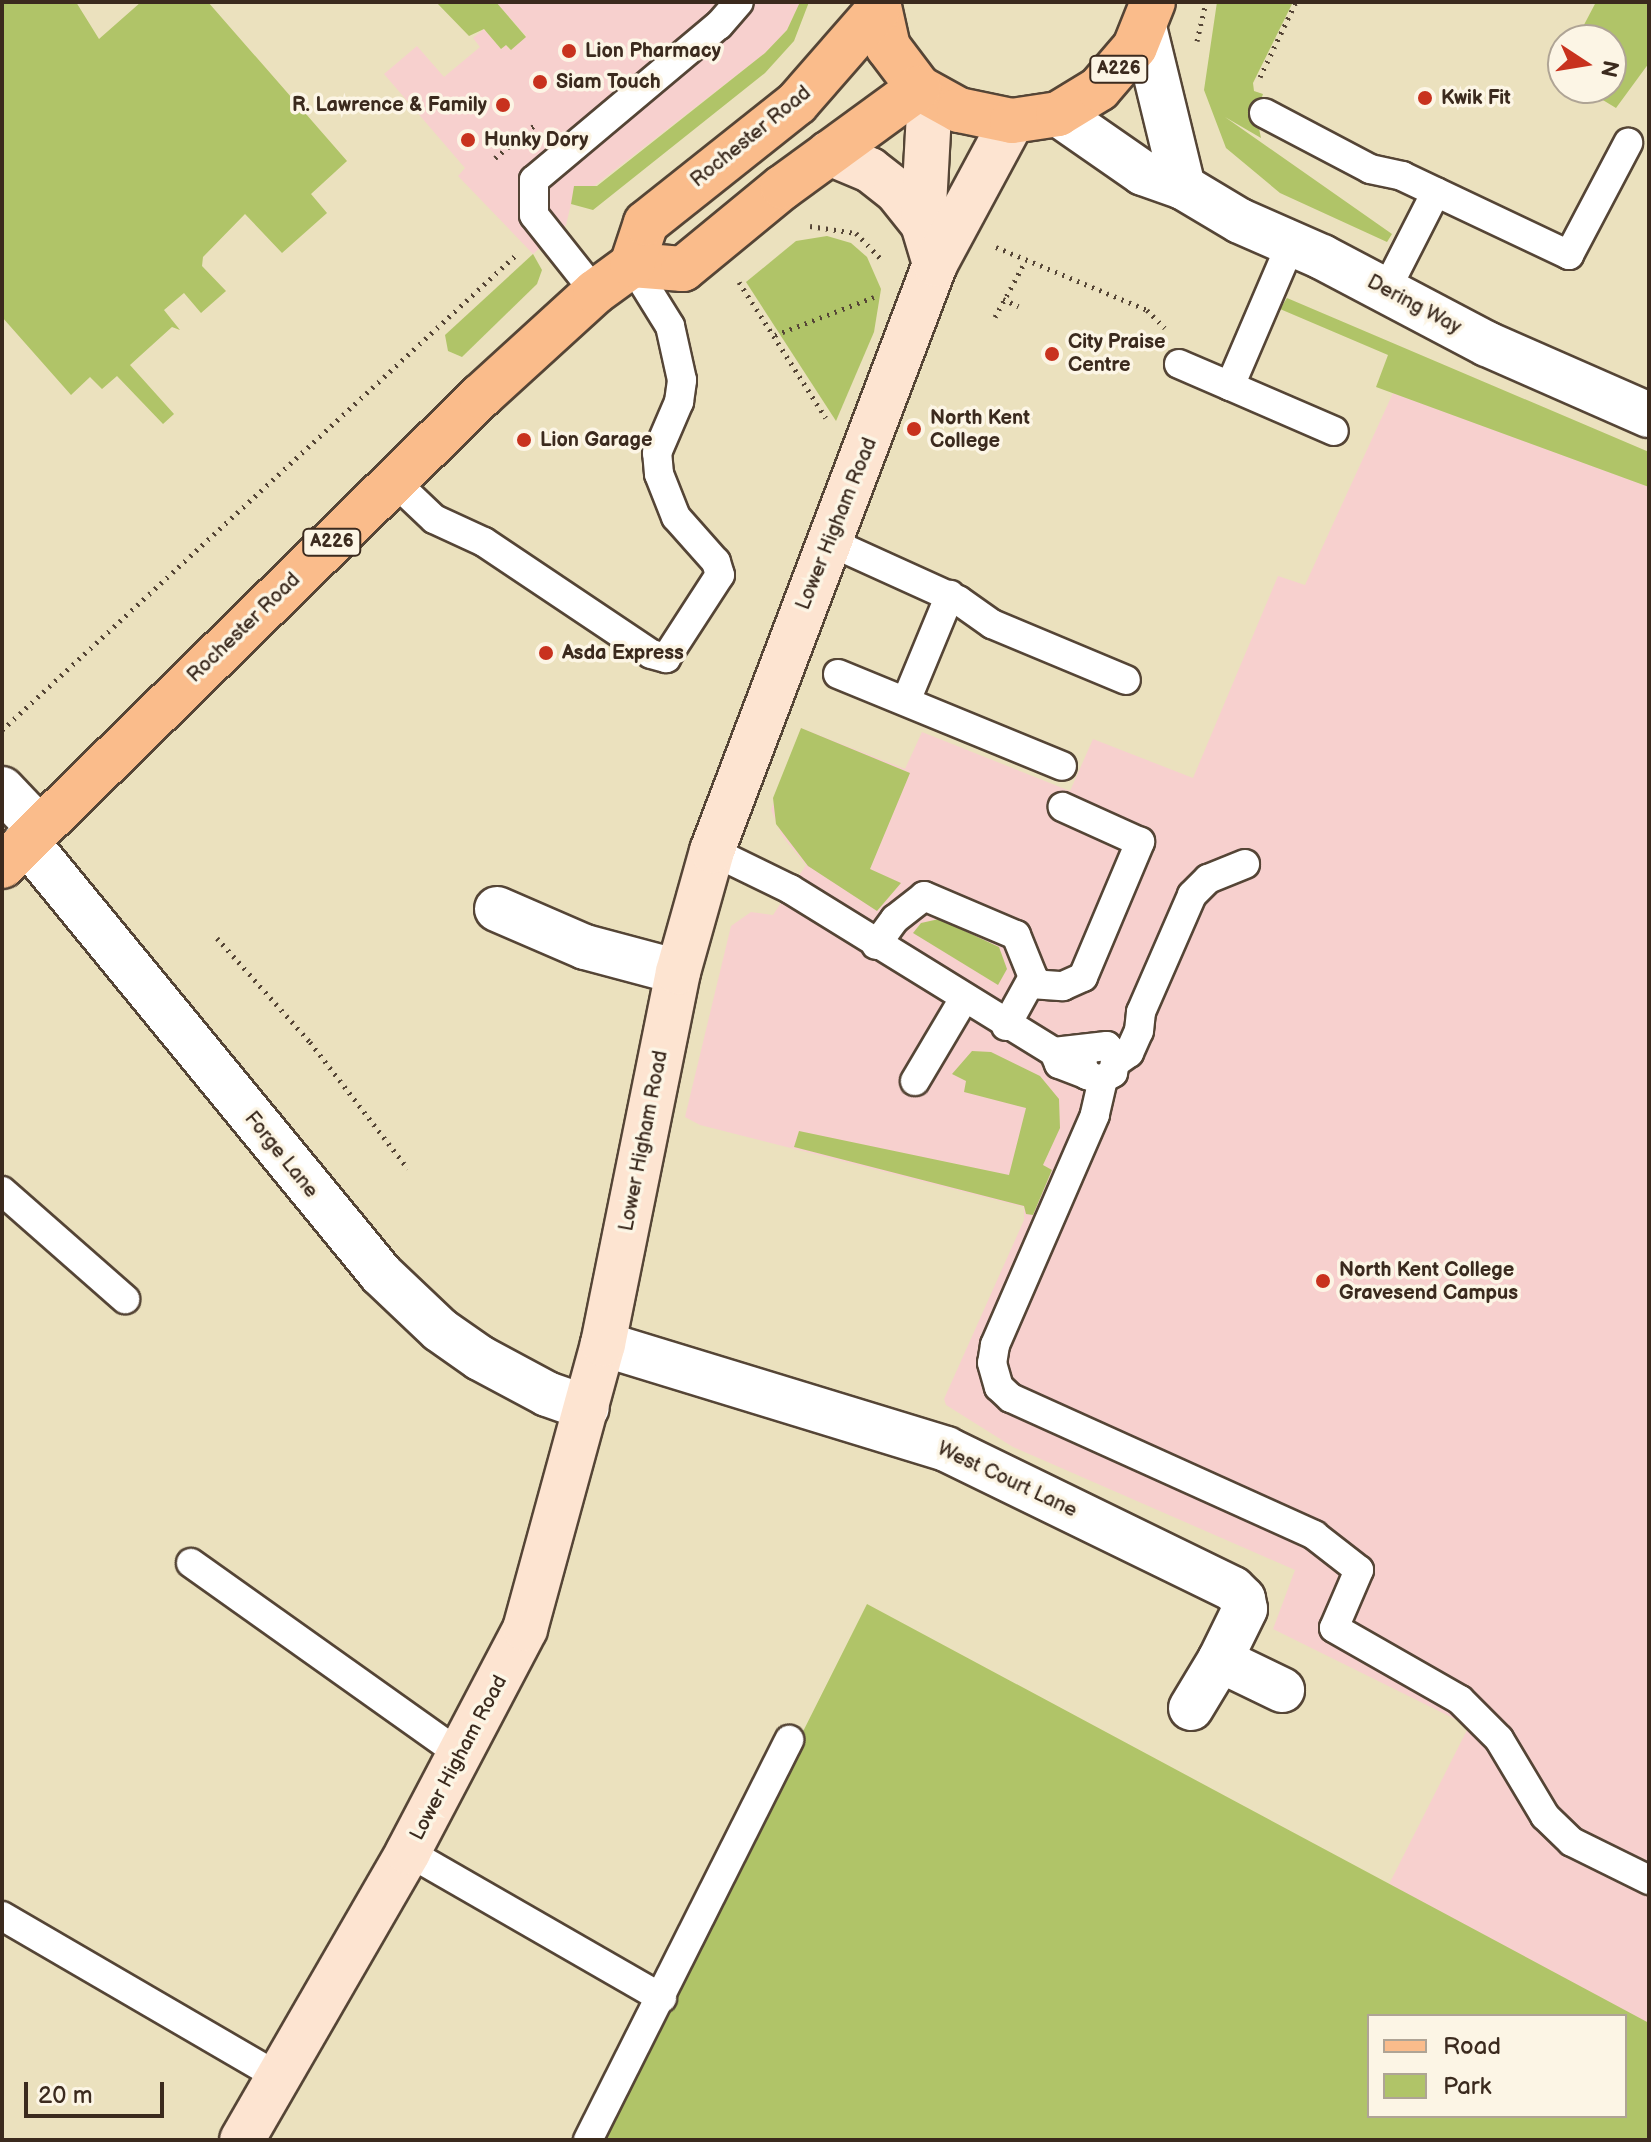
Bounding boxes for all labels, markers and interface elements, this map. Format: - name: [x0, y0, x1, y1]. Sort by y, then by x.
- north arrow: [1547, 24, 1627, 104]
- place label: Lion Pharmacy: [585, 39, 721, 63]
- marker: Lion Pharmacy: [560, 42, 578, 60]
- road number: A226: [1089, 55, 1149, 83]
- text: N: [1594, 58, 1624, 80]
- place label: Siam Touch: [556, 70, 661, 94]
- marker: Siam Touch: [531, 73, 549, 91]
- street label: Rochester Road: [686, 81, 816, 193]
- place label: Kwik Fit: [1441, 86, 1511, 110]
- marker: Kwik Fit: [1416, 89, 1434, 107]
- place label: R. Lawrence & Family: [292, 93, 487, 117]
- marker: R. Lawrence & Family: [494, 96, 512, 114]
- place label: Hunky Dory: [484, 128, 589, 152]
- marker: Hunky Dory: [459, 131, 477, 149]
- street label: Dering Way: [1363, 270, 1465, 340]
- place label: City Praise Centre: [1068, 330, 1166, 377]
- marker: City Praise Centre: [1043, 345, 1061, 363]
- place label: North Kent College: [930, 406, 1030, 453]
- marker: North Kent College: [905, 420, 923, 438]
- place label: Lion Garage: [540, 428, 652, 452]
- marker: Lion Garage: [515, 431, 533, 449]
- street label: Lower Higham Road: [792, 434, 882, 614]
- road number: A226: [302, 528, 362, 556]
- street label: Rochester Road: [183, 568, 305, 688]
- place label: Asda Express: [562, 641, 684, 665]
- marker: Asda Express: [537, 644, 555, 662]
- street label: Lower Higham Road: [615, 1049, 673, 1233]
- street label: Forge Lane: [239, 1107, 323, 1203]
- place label: North Kent College Gravesend Campus: [1339, 1258, 1518, 1305]
- marker: North Kent College Gravesend Campus: [1314, 1272, 1332, 1290]
- street label: West Court Lane: [933, 1437, 1081, 1523]
- street label: Lower Higham Road: [405, 1671, 513, 1845]
- legend: [1367, 2014, 1627, 2118]
- text: Road: [1443, 2032, 1501, 2061]
- scale bar: [28, 2066, 168, 2116]
- text: Park: [1443, 2072, 1491, 2101]
- text: 20 m: [38, 2081, 93, 2110]

